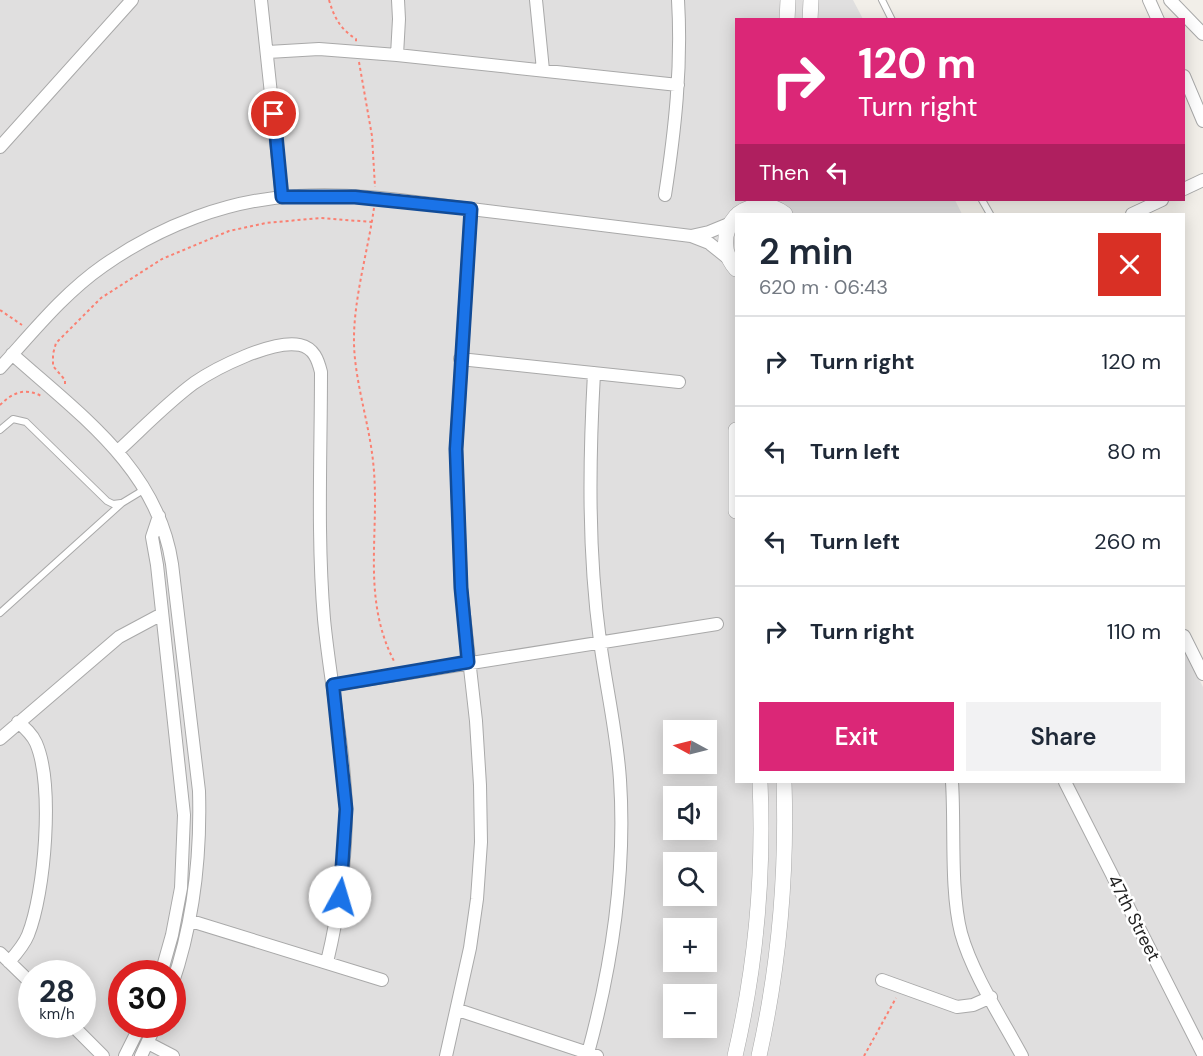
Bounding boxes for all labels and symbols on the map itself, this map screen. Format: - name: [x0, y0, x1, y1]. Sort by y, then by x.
- pin: [248, 88, 299, 139]
- north arrow: [663, 720, 717, 774]
- position arrow: [308, 865, 372, 929]
- street label: 47th Street: [1102, 871, 1166, 965]
- speed limit sign: 30: [108, 960, 186, 1038]

